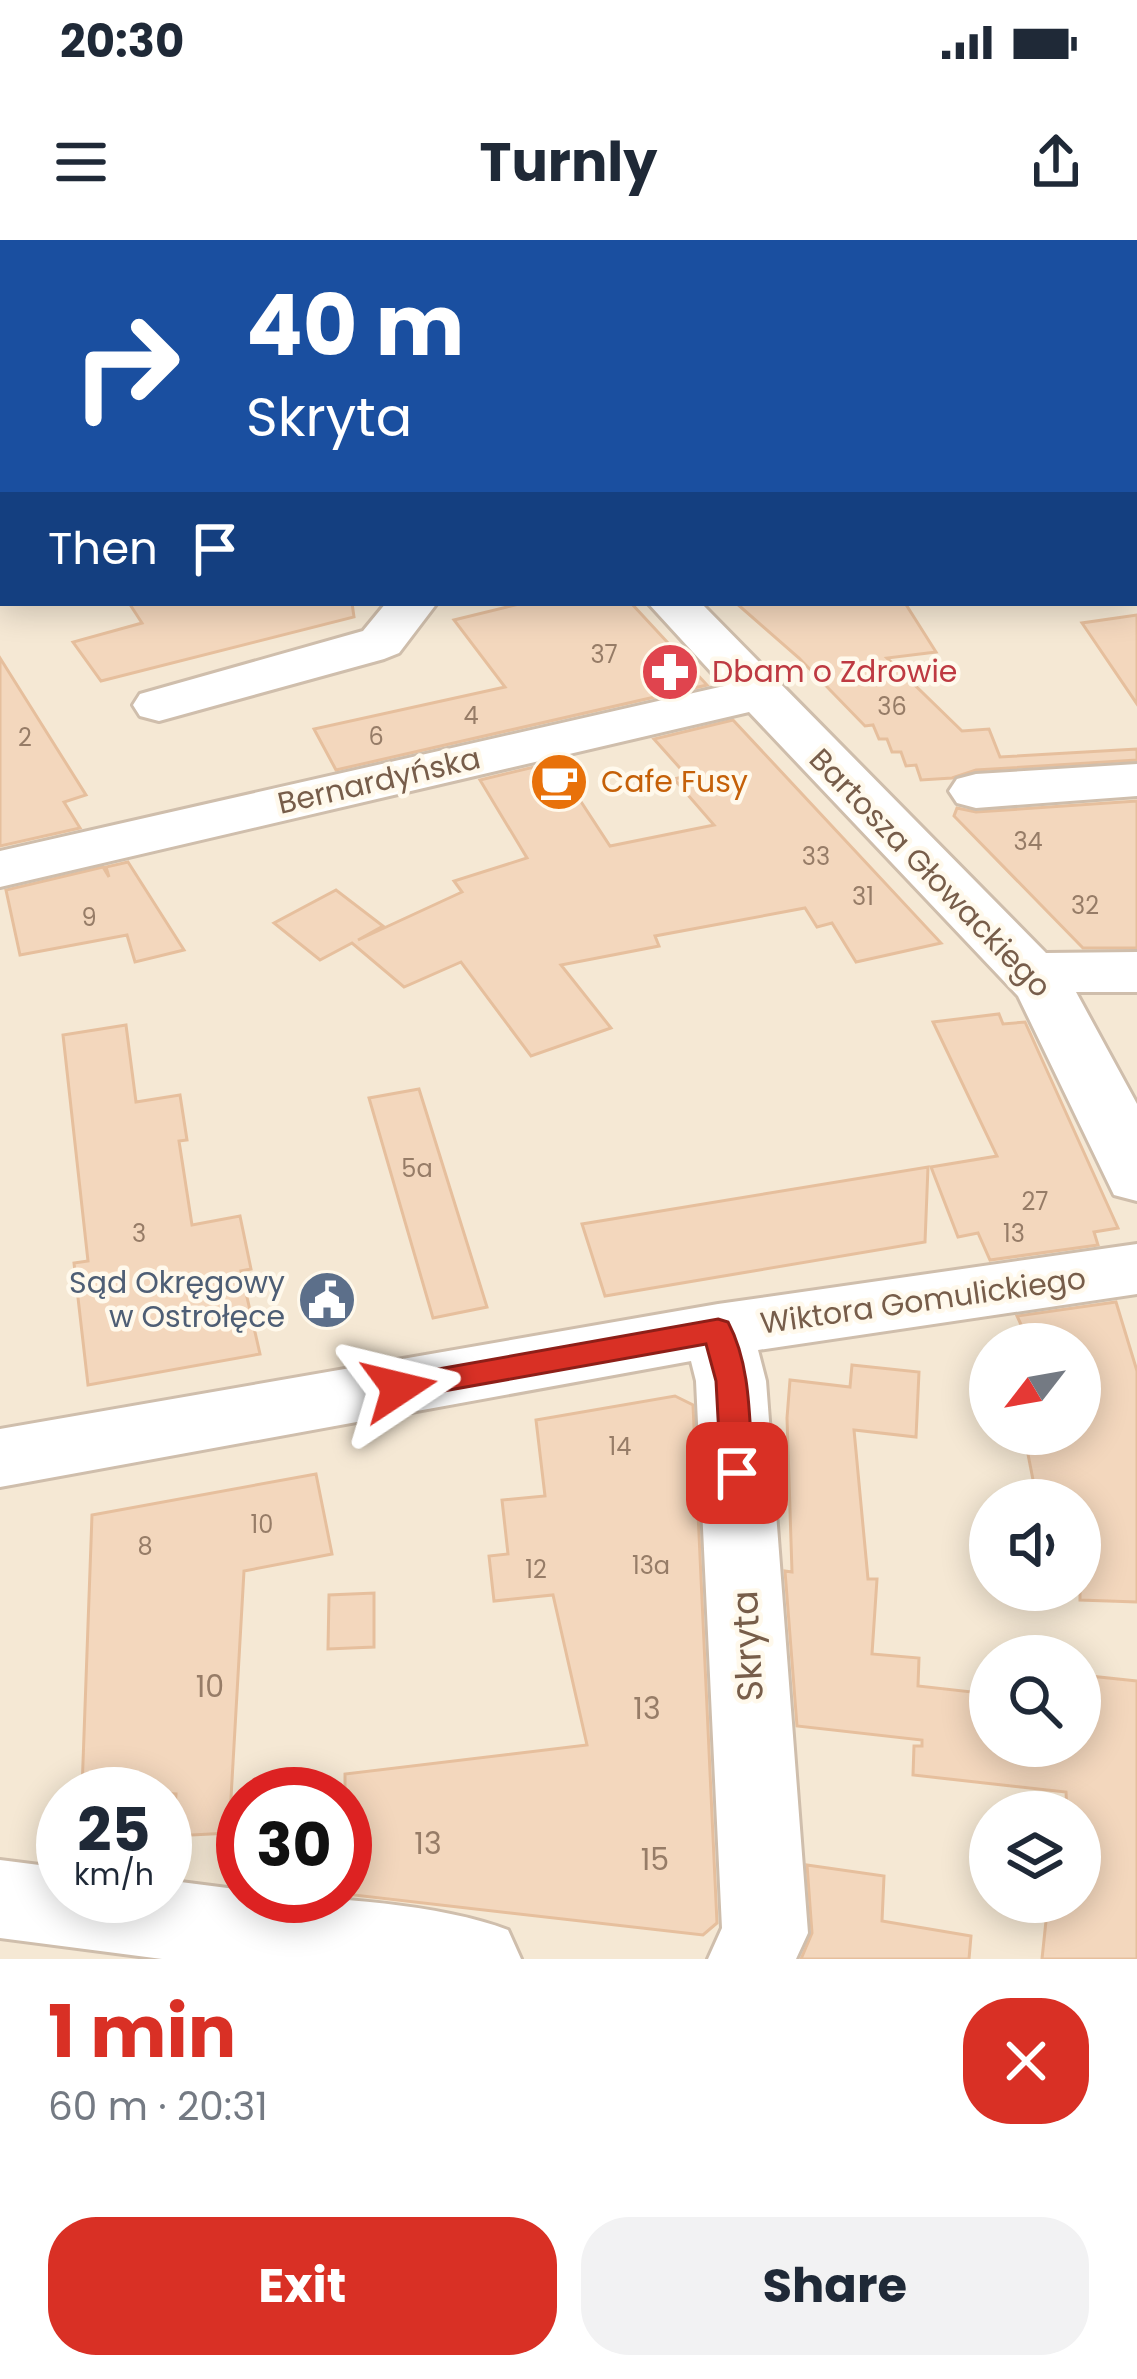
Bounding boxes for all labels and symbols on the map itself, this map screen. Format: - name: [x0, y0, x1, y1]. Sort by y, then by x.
- house number: 37: [590, 638, 618, 671]
- pharmacy icon: Dbam o Zdrowie: [639, 641, 701, 703]
- place label: Dbam o Zdrowie: [712, 650, 957, 693]
- house number: 36: [877, 690, 907, 723]
- house number: 4: [463, 699, 479, 732]
- house number: 6: [368, 720, 384, 753]
- house number: 2: [18, 721, 32, 754]
- street label: Bernardyńska: [273, 736, 484, 825]
- street label: Bartosza Głowackiego: [800, 738, 1061, 1007]
- cafe icon: Cafe Fusy: [528, 751, 590, 813]
- place label: Cafe Fusy: [601, 760, 748, 803]
- house number: 34: [1013, 825, 1043, 858]
- house number: 33: [802, 840, 830, 873]
- house number: 31: [852, 880, 874, 913]
- house number: 32: [1071, 889, 1099, 922]
- house number: 9: [81, 901, 97, 934]
- house number: 5a: [401, 1152, 433, 1185]
- house number: 27: [1022, 1185, 1048, 1218]
- house number: 3: [132, 1217, 146, 1250]
- house number: 13: [1003, 1217, 1025, 1250]
- street label: Wiktora Gomulickiego: [757, 1256, 1088, 1345]
- place label: Sąd Okręgowy w Ostrołęce: [69, 1261, 285, 1338]
- public building icon: Sąd Okręgowy w Ostrołęce: [296, 1269, 358, 1331]
- north arrow: [969, 1323, 1101, 1455]
- position arrow: [336, 1325, 462, 1451]
- pin: [686, 1422, 788, 1524]
- house number: 14: [609, 1430, 631, 1463]
- house number: 10: [251, 1508, 273, 1541]
- house number: 8: [137, 1530, 153, 1563]
- house number: 13a: [632, 1549, 670, 1582]
- house number: 12: [525, 1553, 547, 1586]
- street label: Skryta: [719, 1589, 776, 1703]
- house number: 10: [196, 1665, 224, 1708]
- house number: 13: [633, 1687, 661, 1730]
- speed limit sign: 30: [216, 1767, 372, 1923]
- house number: 13: [414, 1822, 442, 1865]
- house number: 15: [641, 1838, 669, 1881]

